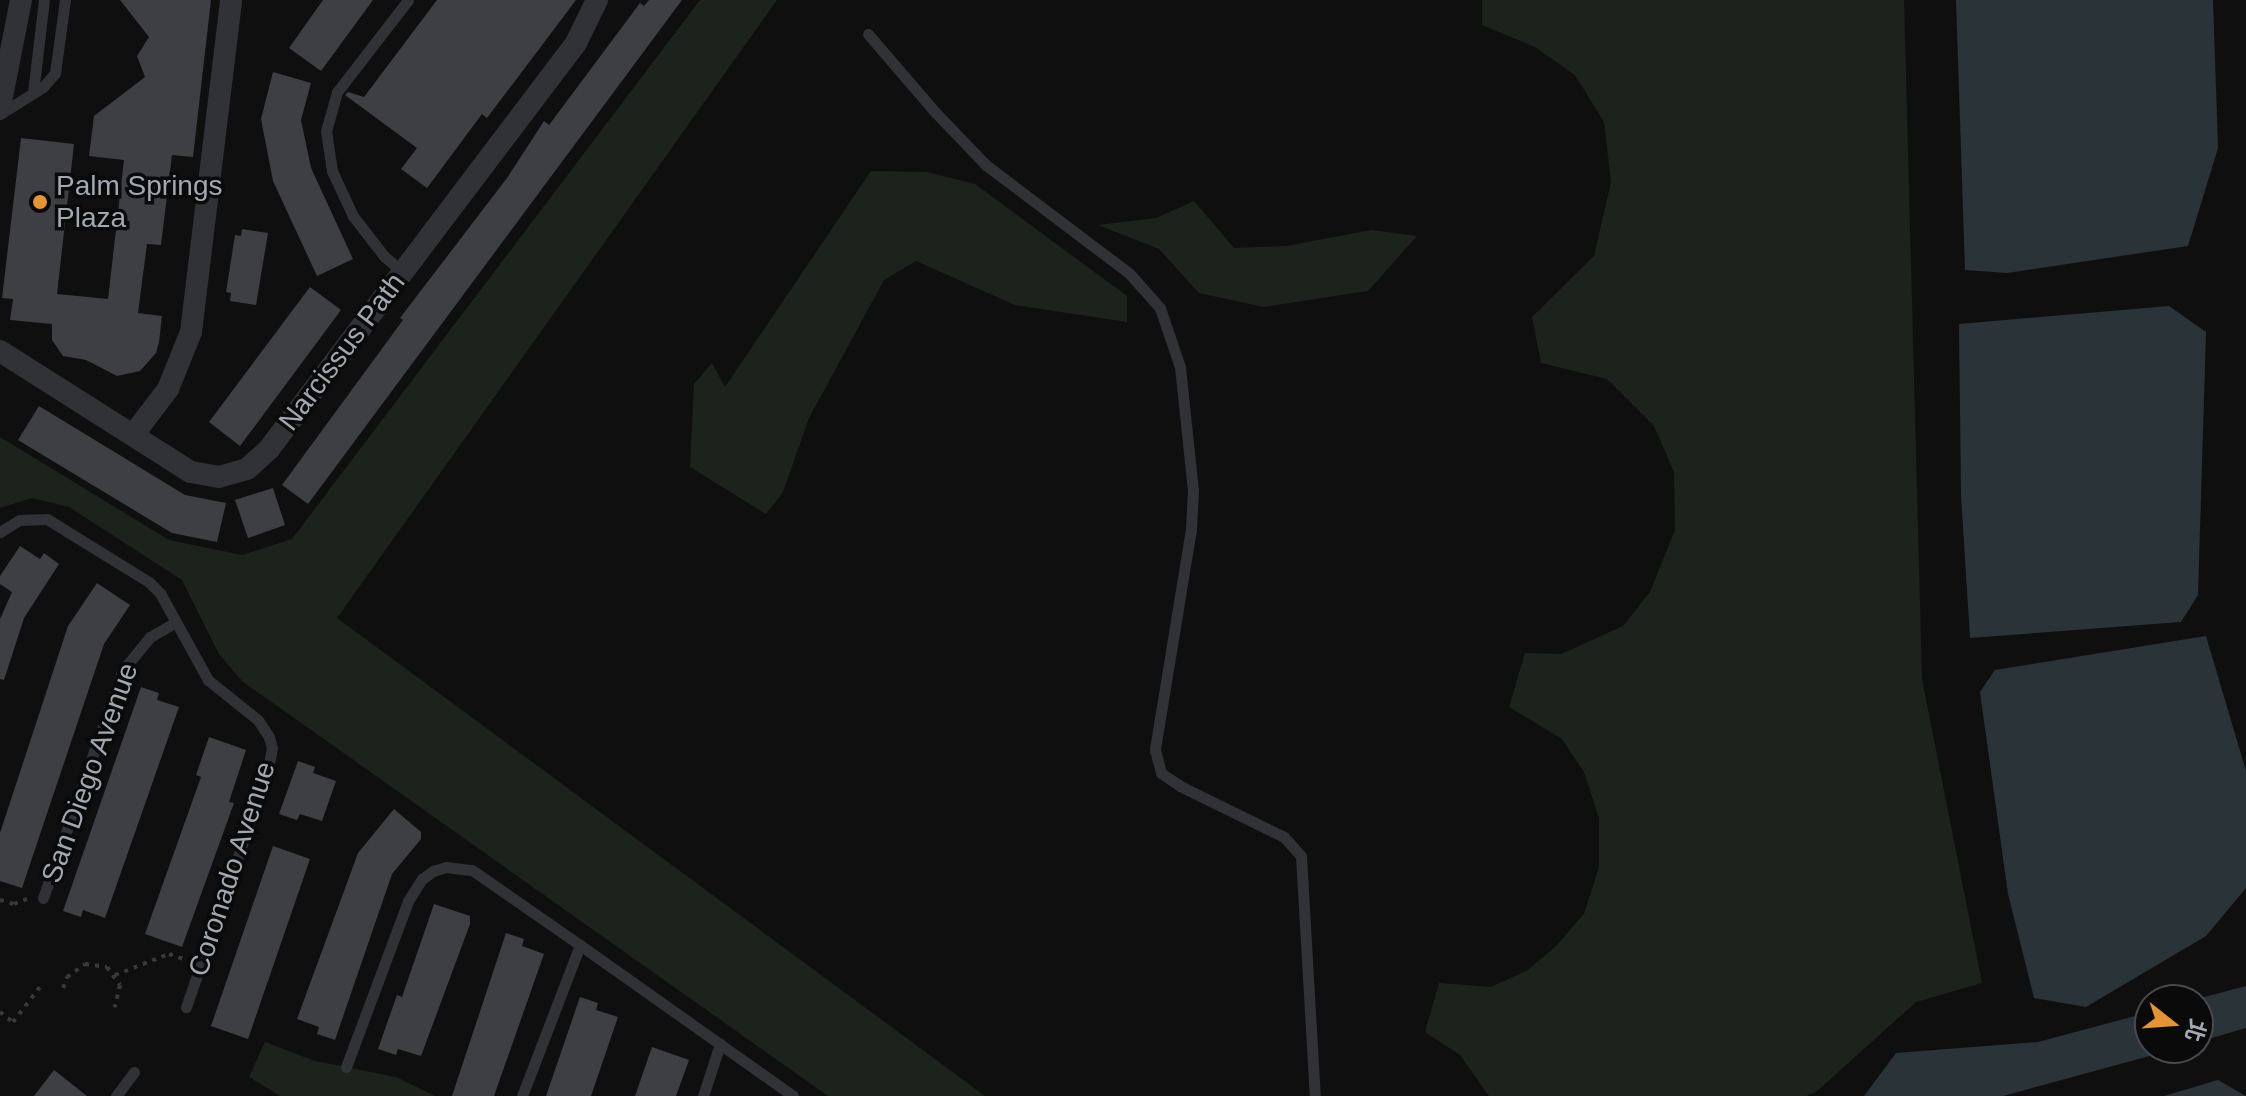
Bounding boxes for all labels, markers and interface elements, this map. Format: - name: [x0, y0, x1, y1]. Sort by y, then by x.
- place label: Palm Springs Plaza: [56, 169, 223, 235]
- marker: Palm Springs Plaza: [31, 193, 49, 211]
- street label: Narcissus Path: [272, 267, 412, 437]
- street label: San Diego Avenue: [34, 658, 146, 888]
- street label: Coronado Avenue: [181, 757, 283, 981]
- north arrow: [2134, 984, 2214, 1064]
- text: 北: [2180, 1016, 2211, 1045]

